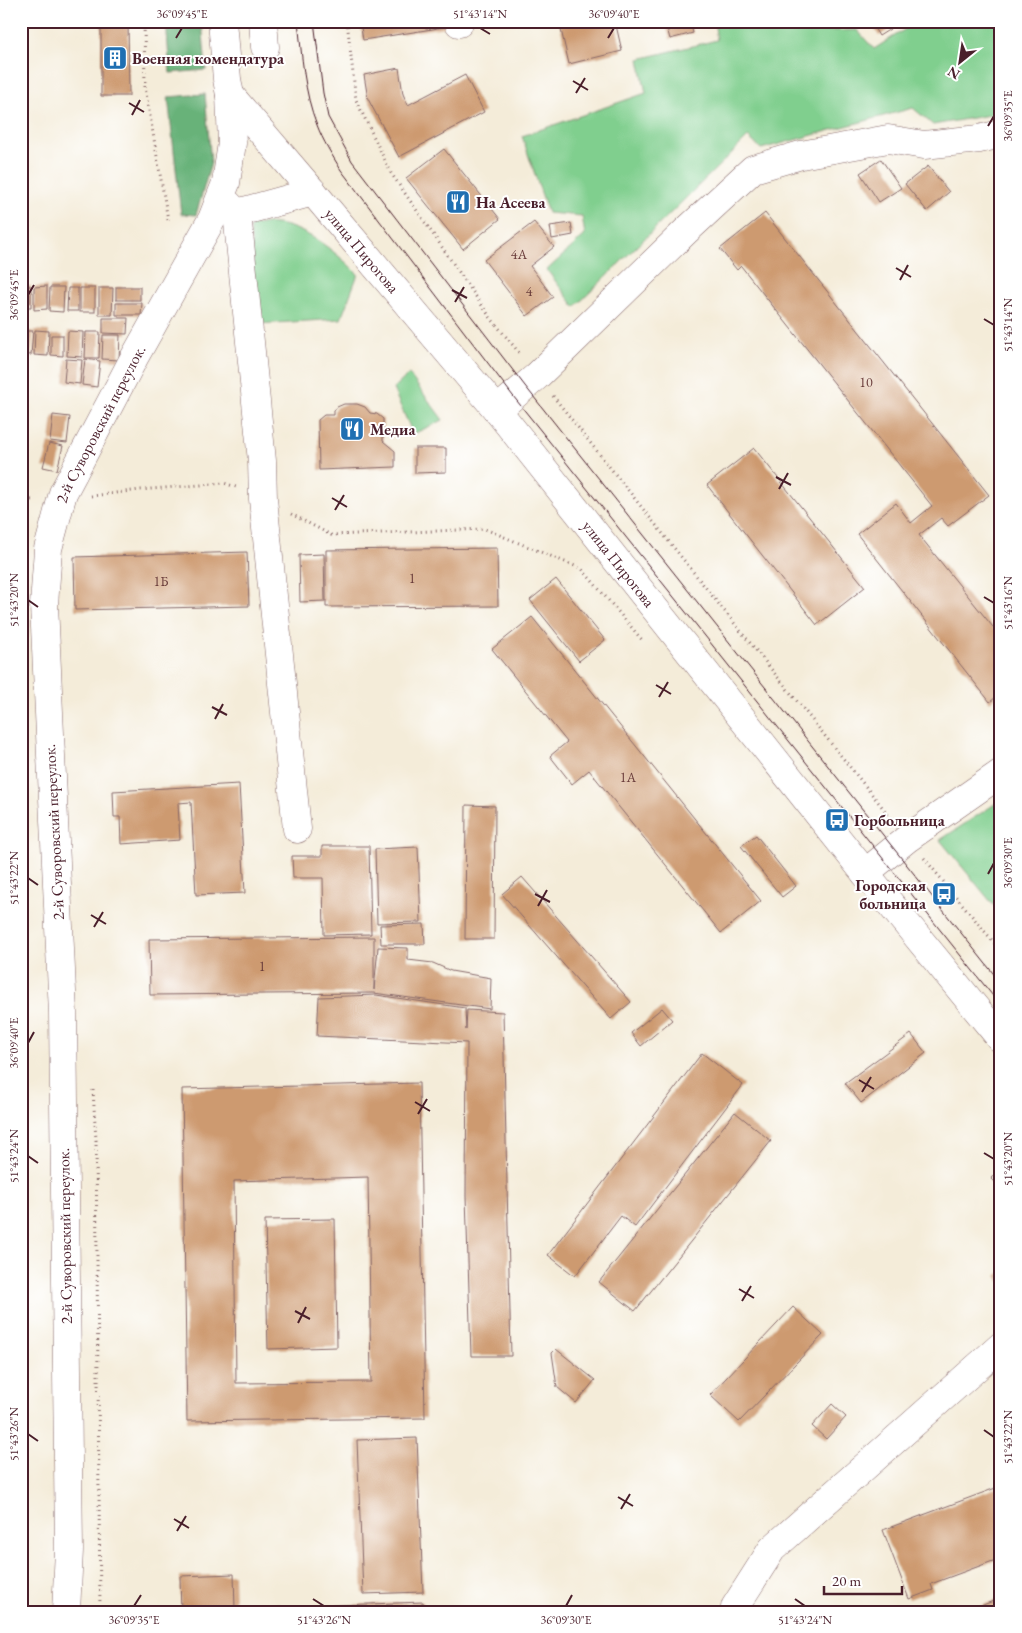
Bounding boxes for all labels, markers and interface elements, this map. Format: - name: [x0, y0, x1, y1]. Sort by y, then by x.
- text: 36°09'45"E: [156, 6, 208, 22]
- text: 51°43'14"N: [453, 6, 507, 22]
- text: 36°09'40"E: [588, 6, 640, 22]
- north arrow: [934, 38, 984, 88]
- building icon: Военная комендатура: [102, 45, 128, 71]
- place label: Военная комендатура: [132, 48, 285, 69]
- text: N: [944, 62, 963, 84]
- text: 36°09'35"E: [1000, 90, 1016, 142]
- restaurant icon: На Асеева: [445, 189, 471, 215]
- place label: На Асеева: [476, 192, 546, 213]
- street label: улица Пирогова: [320, 203, 405, 298]
- house number: 4А: [511, 245, 528, 263]
- text: 36°09'45"E: [6, 269, 22, 321]
- house number: 4: [526, 282, 533, 300]
- text: 51°43'14"N: [1000, 298, 1016, 352]
- street label: 2-й Суворовский переулок.: [50, 341, 150, 505]
- house number: 10: [859, 373, 873, 391]
- restaurant icon: Медиа: [339, 416, 365, 442]
- place label: Медиа: [370, 419, 416, 440]
- street label: улица Пирогова: [578, 516, 660, 612]
- house number: 1: [409, 569, 415, 587]
- house number: 1Б: [154, 572, 168, 590]
- text: 51°43'20"N: [6, 573, 22, 627]
- text: 51°43'16"N: [1000, 576, 1016, 630]
- street label: 2-й Суворовский переулок.: [39, 743, 69, 921]
- house number: 1А: [620, 768, 637, 786]
- bus stop icon: Горбольница: [824, 807, 850, 833]
- place label: Горбольница: [854, 810, 946, 831]
- text: 36°09'30"E: [1000, 837, 1016, 889]
- text: 51°43'22"N: [6, 851, 22, 905]
- place label: Городская больница: [855, 875, 927, 914]
- bus stop icon: Городская больница: [931, 881, 957, 907]
- house number: 1: [259, 957, 265, 975]
- text: 36°09'40"E: [6, 1017, 22, 1069]
- text: 51°43'24"N: [6, 1129, 22, 1183]
- text: 51°43'20"N: [1000, 1132, 1016, 1186]
- street label: 2-й Суворовский переулок.: [53, 1148, 77, 1324]
- text: 51°43'26"N: [6, 1407, 22, 1461]
- text: 51°43'22"N: [1000, 1410, 1016, 1464]
- scale bar: [824, 1563, 902, 1595]
- text: 20 m: [832, 1571, 861, 1590]
- text: 36°09'35"E: [108, 1612, 160, 1628]
- text: 51°43'26"N: [297, 1612, 351, 1628]
- text: 36°09'30"E: [540, 1612, 592, 1628]
- text: 51°43'24"N: [778, 1612, 832, 1628]

